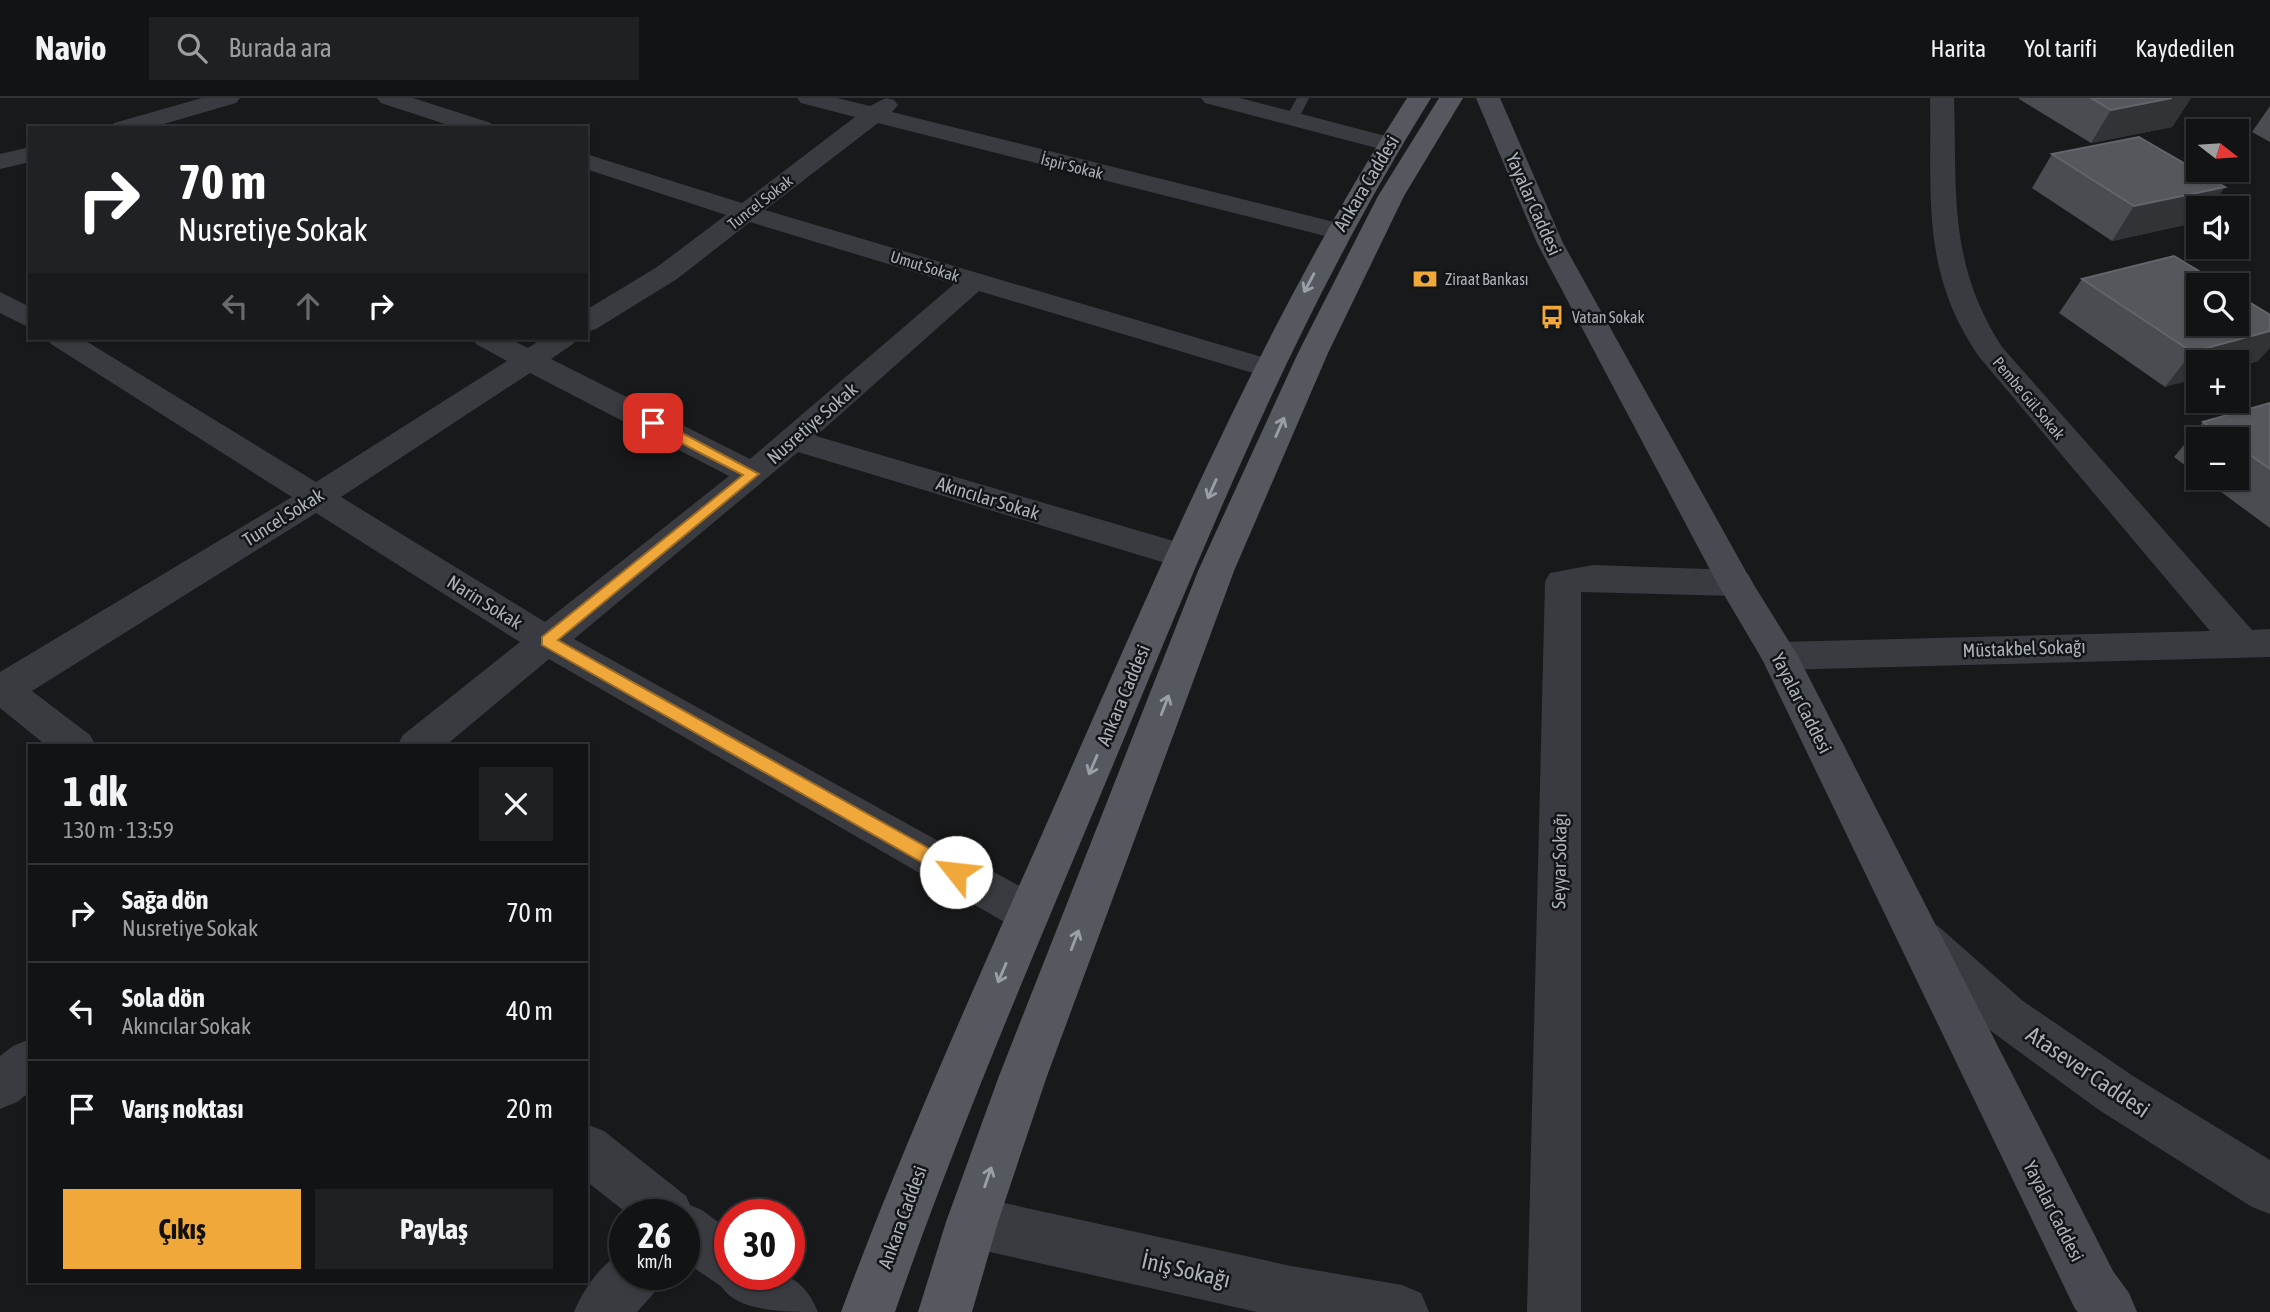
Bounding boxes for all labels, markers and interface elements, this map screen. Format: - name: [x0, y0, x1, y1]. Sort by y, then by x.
- search box: [149, 17, 639, 80]
- text: Navio: [35, 29, 107, 67]
- icon: search: [173, 29, 211, 67]
- text: Burada ara: [229, 33, 332, 63]
- text: Harita: [1930, 35, 1986, 62]
- text: Yol tarifi: [2024, 35, 2097, 62]
- text: Kaydedilen: [2135, 35, 2235, 62]
- north arrow: [2186, 119, 2249, 182]
- map controls: [2186, 119, 2249, 490]
- street label: Ankara Caddesi: [1329, 131, 1403, 235]
- street label: Yayalar Caddesi: [1502, 149, 1566, 259]
- street label: İspir Sokak: [1039, 150, 1105, 183]
- text: 70 m: [178, 153, 266, 209]
- icon: right: [63, 154, 154, 245]
- street label: Tuncel Sokak: [724, 171, 796, 233]
- button: sound: [2186, 196, 2249, 259]
- text: Nusretiye Sokak: [178, 211, 367, 248]
- street label: Umut Sokak: [888, 247, 962, 285]
- bank icon: Ziraat Bankası: [1411, 265, 1439, 293]
- place label: Ziraat Bankası: [1445, 270, 1529, 288]
- one-way arrow: [1302, 272, 1315, 293]
- button: search: [2186, 273, 2249, 336]
- icon: left: [216, 287, 254, 325]
- icon: ahead: [289, 287, 327, 325]
- icon: right: [362, 287, 400, 325]
- bus stop icon: Vatan Sokak: [1538, 303, 1566, 331]
- place label: Vatan Sokak: [1572, 308, 1645, 326]
- button: +: [2186, 350, 2249, 413]
- street label: Pembe Gül Sokak: [1989, 353, 2069, 443]
- street label: Nusretiye Sokak: [762, 377, 862, 468]
- pin: [623, 393, 683, 453]
- icon: arrive: [634, 404, 672, 442]
- one-way arrow: [1274, 417, 1287, 438]
- button: −: [2186, 427, 2249, 490]
- street label: Akıncılar Sokak: [934, 472, 1043, 524]
- one-way arrow: [1205, 477, 1218, 499]
- street label: Tuncel Sokak: [238, 483, 328, 551]
- street label: Narin Sokak: [443, 570, 527, 634]
- street label: Müstakbel Sokağı: [1962, 635, 2086, 661]
- street label: Ankara Caddesi: [1092, 641, 1154, 749]
- street label: Yayalar Caddesi: [1767, 649, 1837, 757]
- one-way arrow: [1160, 695, 1172, 716]
- one-way arrow: [1085, 754, 1098, 775]
- text: 1 dk: [63, 767, 127, 815]
- button: close: [479, 767, 553, 841]
- street label: Seyyar Sokağı: [1547, 813, 1571, 909]
- text: 130 m · 13:59: [63, 817, 174, 843]
- position arrow: [919, 835, 993, 909]
- text: Sağa dön: [122, 885, 208, 915]
- icon: right: [63, 894, 101, 932]
- text: 70 m: [506, 898, 553, 928]
- text: Nusretiye Sokak: [122, 915, 258, 941]
- one-way arrow: [1070, 930, 1082, 952]
- one-way arrow: [994, 962, 1007, 984]
- text: Sola dön: [122, 983, 205, 1013]
- icon: left: [63, 992, 101, 1030]
- text: 40 m: [506, 996, 553, 1026]
- text: Akıncılar Sokak: [122, 1013, 251, 1039]
- street label: Atasever Caddesi: [2021, 1021, 2155, 1123]
- icon: arrive: [63, 1090, 101, 1128]
- text: Varış noktası: [122, 1094, 243, 1124]
- text: 20 m: [506, 1094, 553, 1124]
- street label: Yayalar Caddesi: [2019, 1157, 2089, 1265]
- street label: Ankara Caddesi: [873, 1163, 931, 1271]
- one-way arrow: [983, 1166, 995, 1188]
- button: Çıkış: [63, 1189, 301, 1269]
- button: Paylaş: [315, 1189, 553, 1269]
- speed limit sign: 30: [714, 1199, 805, 1290]
- text: 26: [638, 1215, 671, 1255]
- street label: İniş Sokağı: [1139, 1247, 1233, 1293]
- text: km/h: [637, 1251, 672, 1272]

